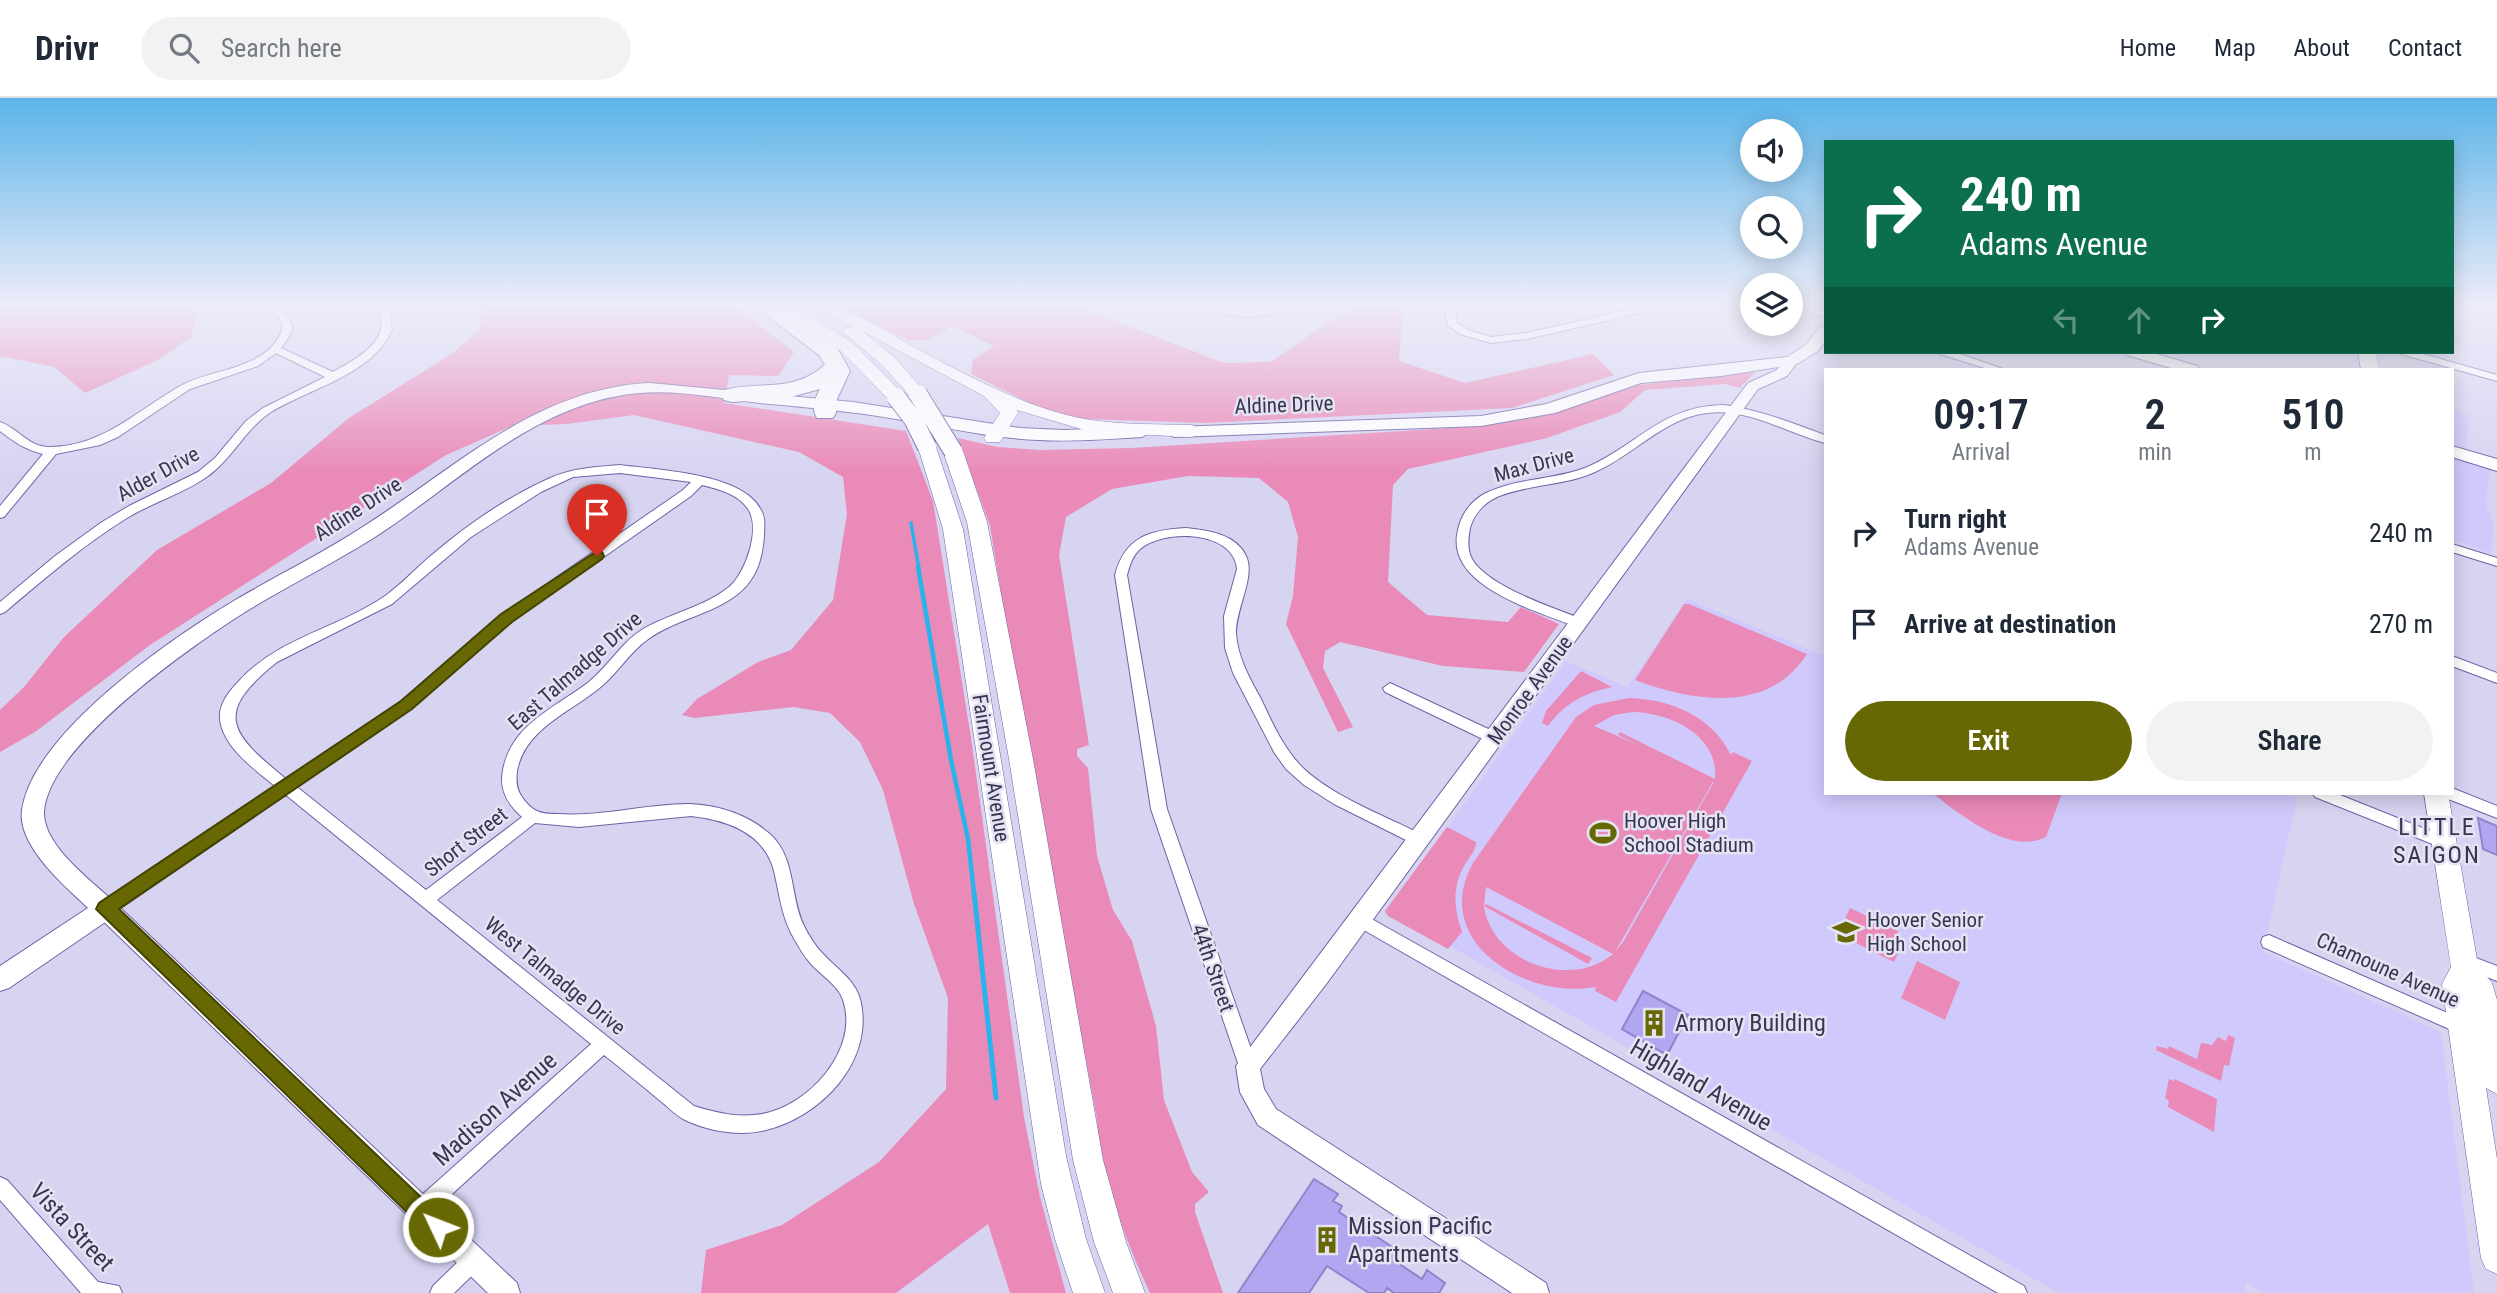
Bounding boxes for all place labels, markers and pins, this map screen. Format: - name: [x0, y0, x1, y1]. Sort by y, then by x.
- pin: [567, 484, 627, 556]
- place label: Hoover High School Stadium: [1624, 809, 1754, 857]
- sports icon: Hoover High School Stadium: [1588, 818, 1618, 848]
- place label: Hoover Senior High School: [1867, 908, 1984, 956]
- school or university icon: Hoover Senior High School: [1831, 917, 1861, 947]
- building icon: Armory Building: [1639, 1008, 1669, 1038]
- place label: Armory Building: [1675, 1009, 1826, 1037]
- place label: Mission Pacific Apartments: [1348, 1212, 1492, 1268]
- building icon: Mission Pacific Apartments: [1312, 1225, 1342, 1255]

